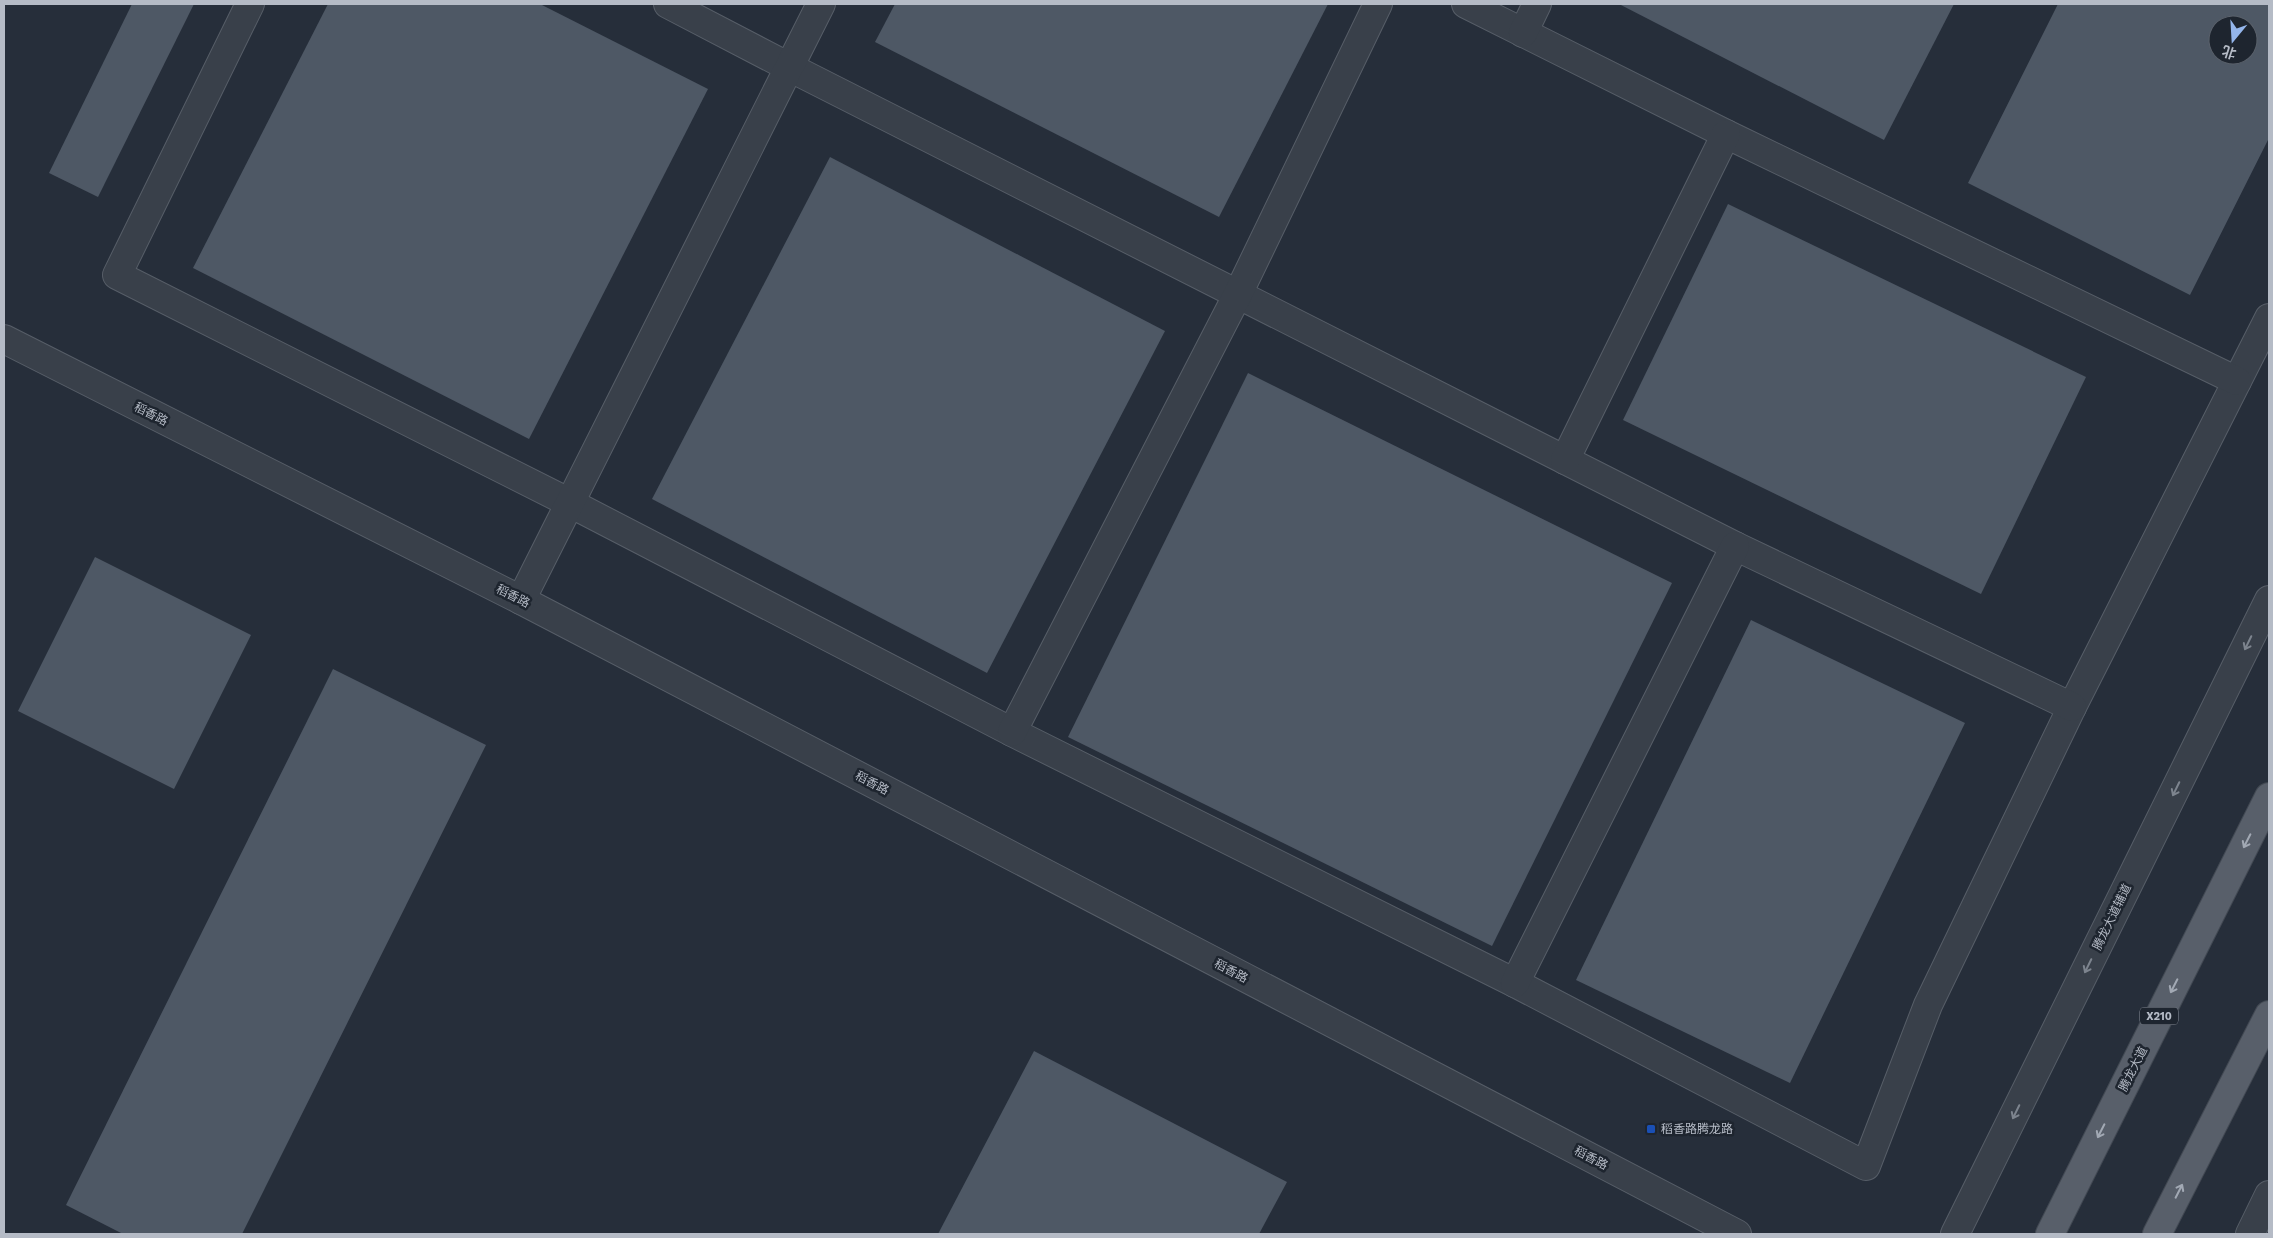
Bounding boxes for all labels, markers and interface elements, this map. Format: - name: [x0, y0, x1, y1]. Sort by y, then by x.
- north arrow: [2208, 15, 2258, 65]
- text: 北: [2220, 43, 2238, 62]
- street label: 稻香路: [132, 400, 170, 428]
- street label: 稻香路: [494, 582, 532, 610]
- one-way arrow: [2243, 636, 2253, 651]
- street label: 稻香路: [853, 768, 891, 798]
- one-way arrow: [2170, 781, 2180, 796]
- one-way arrow: [2242, 833, 2251, 848]
- street label: 腾龙大道辅道: [2090, 882, 2134, 952]
- street label: 稻香路: [1212, 956, 1250, 986]
- one-way arrow: [2083, 958, 2092, 973]
- one-way arrow: [2169, 978, 2178, 993]
- road number: X210: [2140, 1008, 2178, 1024]
- street label: 腾龙大道: [2116, 1044, 2150, 1094]
- one-way arrow: [2011, 1104, 2020, 1119]
- place label: 稻香路腾龙路: [1661, 1122, 1733, 1136]
- marker: 稻香路腾龙路: [1645, 1123, 1657, 1135]
- one-way arrow: [2096, 1124, 2106, 1139]
- street label: 稻香路: [1572, 1143, 1610, 1173]
- one-way arrow: [2175, 1184, 2184, 1199]

